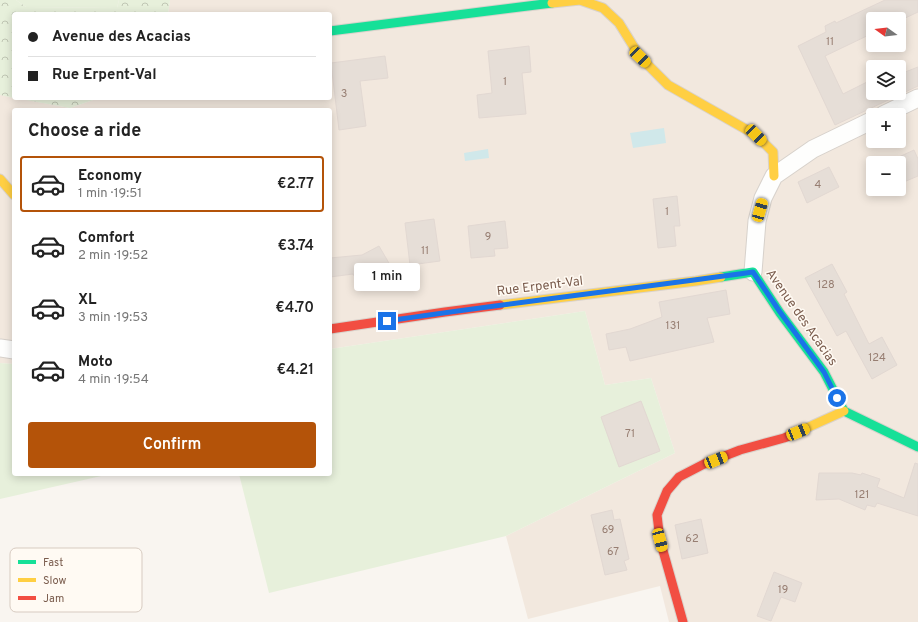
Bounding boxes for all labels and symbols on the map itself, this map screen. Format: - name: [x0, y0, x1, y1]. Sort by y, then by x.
- north arrow: [866, 12, 906, 52]
- house number: 11: [826, 35, 834, 49]
- car: [627, 44, 653, 70]
- house number: 1: [503, 75, 507, 89]
- house number: 3: [341, 87, 347, 101]
- car: [743, 122, 769, 148]
- house number: 4: [815, 178, 822, 192]
- car: [751, 197, 769, 223]
- house number: 1: [665, 205, 669, 219]
- house number: 9: [485, 230, 491, 244]
- house number: 11: [421, 244, 429, 258]
- callout: 1 min: [354, 263, 420, 291]
- street label: Avenue des Acacias: [762, 267, 840, 369]
- street label: Rue Erpent-Val: [496, 274, 584, 300]
- house number: 128: [817, 278, 835, 292]
- route end: [378, 312, 396, 330]
- house number: 131: [666, 319, 680, 333]
- house number: 124: [868, 351, 886, 365]
- route start: [828, 389, 846, 407]
- car: [785, 422, 811, 442]
- house number: 71: [625, 427, 635, 441]
- car: [703, 450, 729, 470]
- house number: 121: [855, 488, 869, 502]
- house number: 69: [602, 523, 614, 537]
- car: [651, 527, 669, 553]
- house number: 62: [685, 532, 699, 546]
- house number: 67: [607, 545, 619, 559]
- legend: [10, 548, 142, 612]
- text: Fast: [43, 556, 63, 570]
- text: Slow: [43, 574, 66, 588]
- house number: 19: [778, 583, 788, 597]
- text: Jam: [43, 592, 64, 606]

